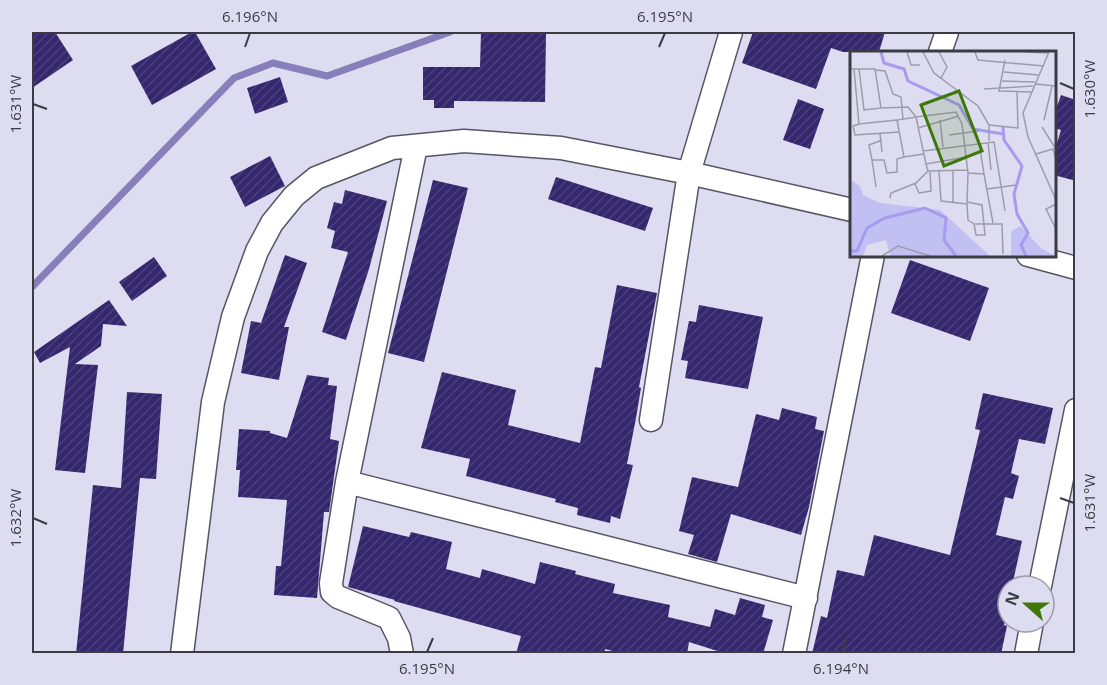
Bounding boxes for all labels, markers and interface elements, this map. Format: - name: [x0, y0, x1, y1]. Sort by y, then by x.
- text: 6.196°N: [222, 6, 278, 26]
- text: 6.195°N: [637, 6, 693, 26]
- inset map: [850, 51, 1056, 256]
- text: 1.630°W: [1079, 60, 1099, 118]
- text: 1.631°W: [5, 75, 25, 133]
- text: 1.631°W: [1079, 474, 1099, 532]
- text: 1.632°W: [5, 489, 25, 547]
- north arrow: [996, 574, 1056, 634]
- text: N: [999, 589, 1025, 609]
- text: 6.195°N: [399, 658, 455, 678]
- text: 6.194°N: [813, 658, 869, 678]

